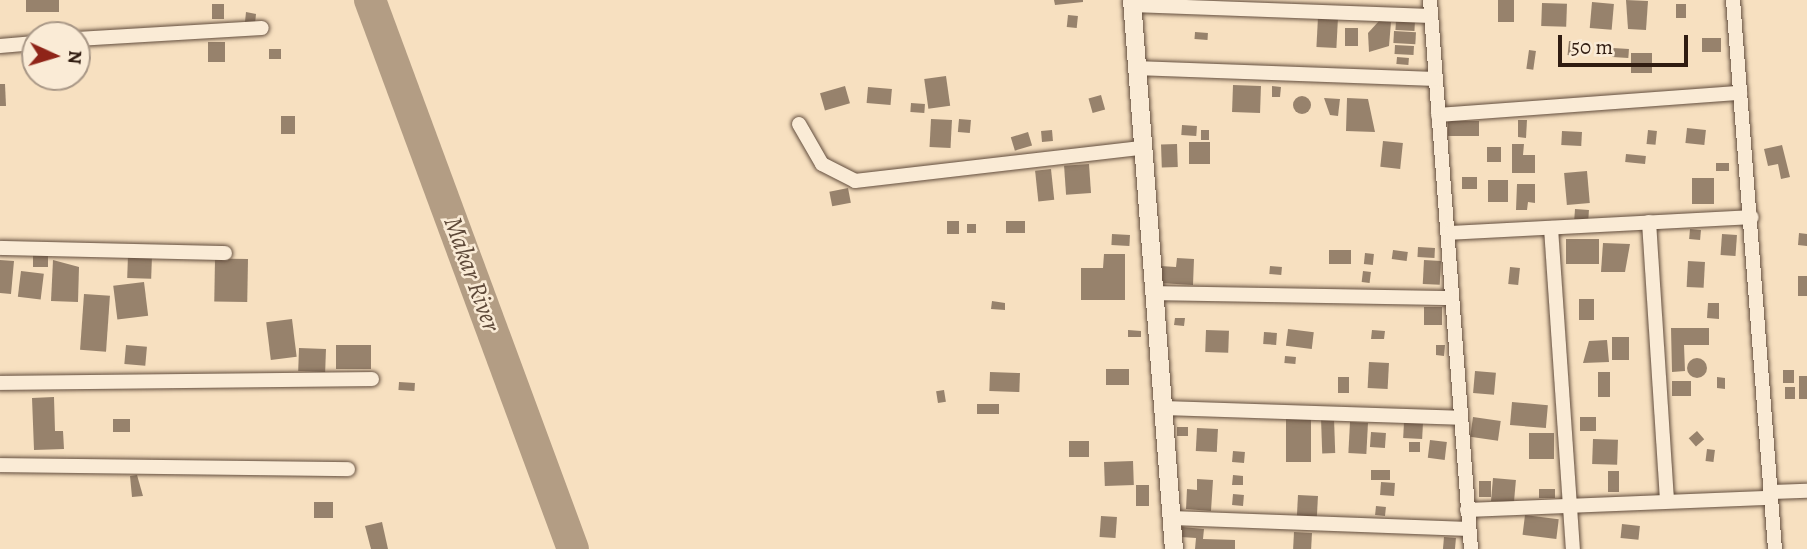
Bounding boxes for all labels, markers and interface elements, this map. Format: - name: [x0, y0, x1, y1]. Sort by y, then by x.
- north arrow: [21, 21, 91, 91]
- scale bar: [1562, 21, 1692, 65]
- text: 50 m: [1571, 33, 1613, 61]
- text: N: [62, 50, 88, 65]
- water label: Makar River: [437, 212, 507, 336]

